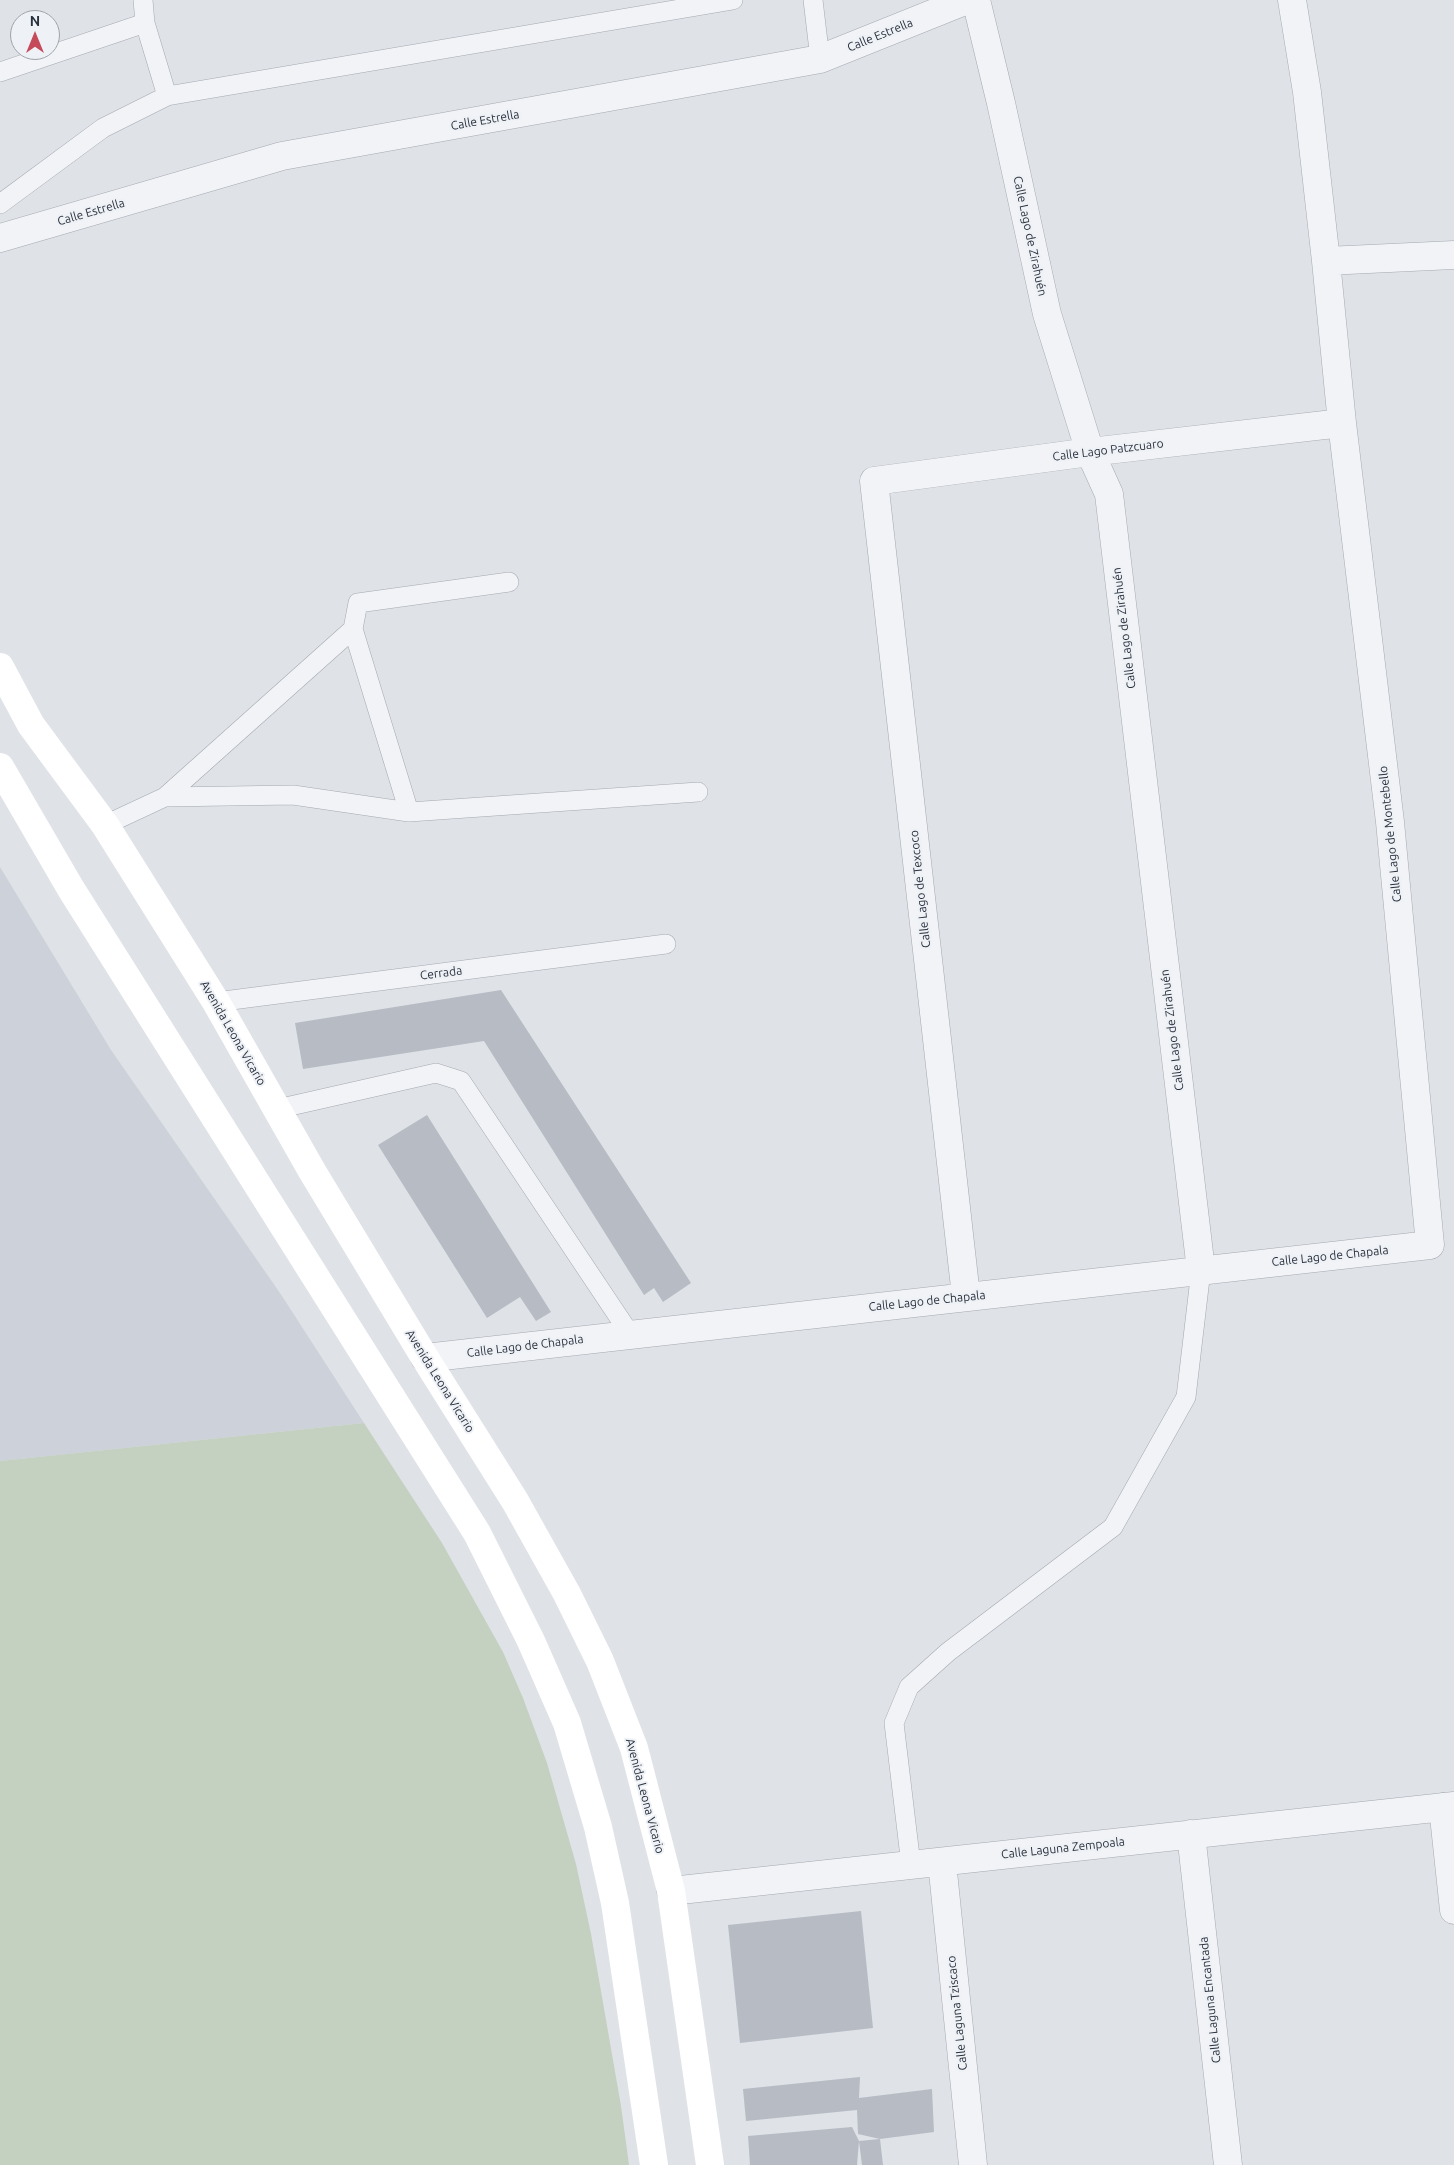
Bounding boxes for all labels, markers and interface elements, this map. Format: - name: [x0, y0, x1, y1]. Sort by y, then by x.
- north arrow: [10, 10, 60, 60]
- text: N: [30, 13, 40, 29]
- street label: Calle Estrella: [845, 15, 915, 55]
- street label: Calle Estrella: [450, 107, 520, 133]
- street label: Calle Lago de Zirahuén: [1010, 175, 1050, 297]
- street label: Calle Estrella: [56, 196, 126, 228]
- street label: Calle Lago Patzcuaro: [1052, 436, 1164, 464]
- street label: Calle Lago de Zirahuén: [1109, 566, 1139, 690]
- street label: Calle Lago de Montebello: [1376, 765, 1404, 903]
- street label: Calle Lago de Texcoco: [907, 829, 933, 949]
- street label: Cerrada: [419, 963, 463, 983]
- street label: Calle Lago de Zirahuén: [1157, 968, 1187, 1092]
- street label: Avenida Leona Vicario: [197, 978, 269, 1088]
- street label: Calle Lago de Chapala: [1271, 1243, 1389, 1269]
- street label: Calle Lago de Chapala: [868, 1288, 986, 1314]
- street label: Avenida Leona Vicario: [403, 1327, 477, 1435]
- street label: Calle Lago de Chapala: [466, 1332, 584, 1360]
- street label: Avenida Leona Vicario: [623, 1737, 667, 1855]
- street label: Calle Laguna Zempoala: [1000, 1834, 1126, 1862]
- street label: Calle Laguna Encantada: [1196, 1936, 1224, 2064]
- street label: Calle Laguna Tziscaco: [944, 1955, 970, 2071]

